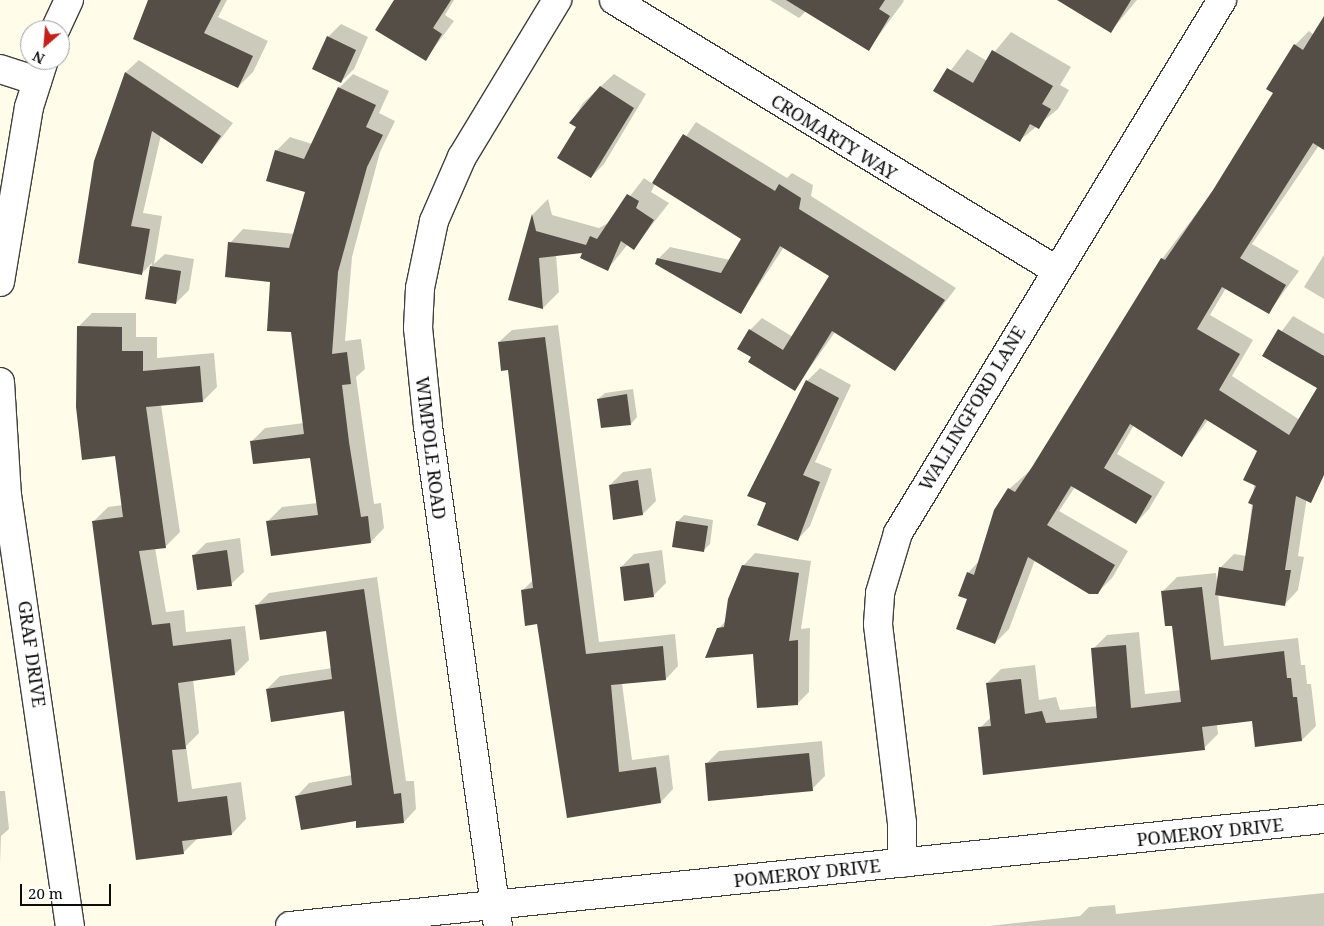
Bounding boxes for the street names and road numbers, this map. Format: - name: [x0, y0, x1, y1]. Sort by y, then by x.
- street label: CROMARTY WAY: [767, 90, 901, 184]
- street label: WALLINGFORD LANE: [914, 322, 1030, 494]
- street label: WIMPOLE ROAD: [412, 375, 450, 521]
- street label: GRAF DRIVE: [14, 599, 50, 709]
- street label: POMEROY DRIVE: [1136, 814, 1284, 850]
- street label: POMEROY DRIVE: [733, 855, 881, 891]

